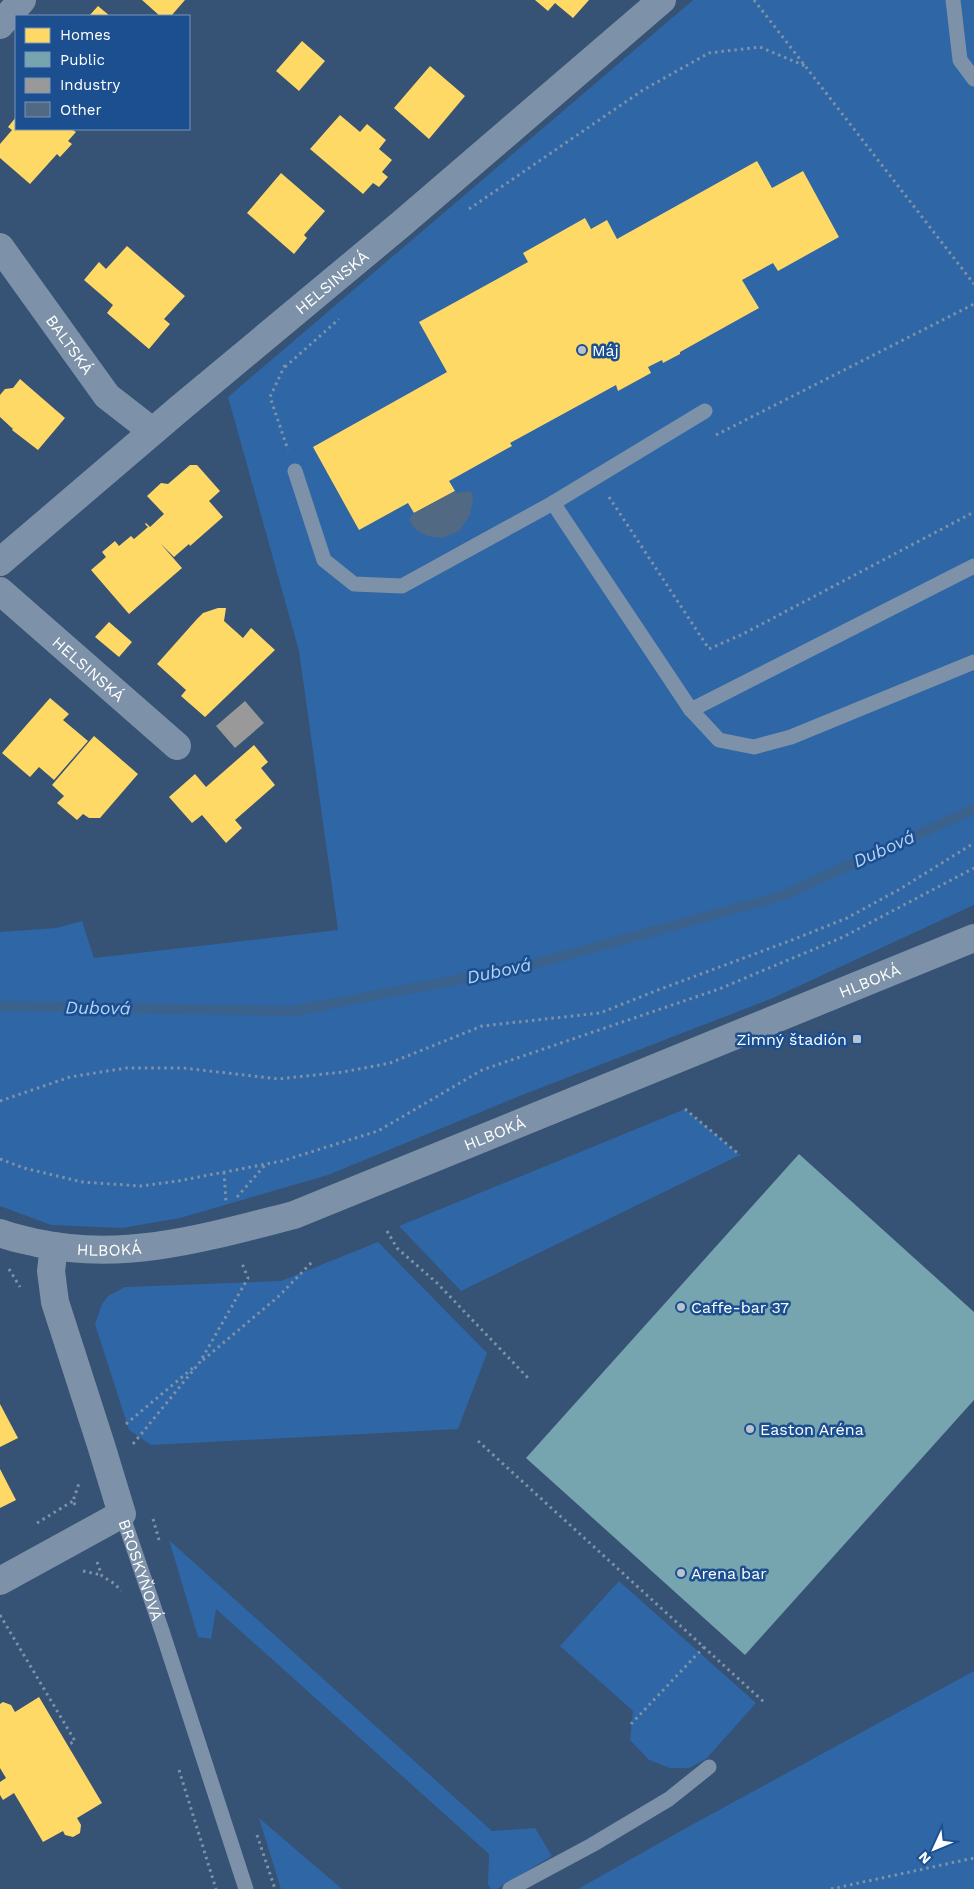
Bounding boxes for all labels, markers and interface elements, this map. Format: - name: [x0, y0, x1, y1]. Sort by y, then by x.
- legend: [15, 15, 190, 130]
- text: Homes: [60, 26, 111, 44]
- text: Public: [60, 51, 105, 69]
- text: Industry: [60, 76, 121, 94]
- text: Other: [60, 101, 102, 119]
- street label: HELSINSKÁ: [291, 246, 373, 318]
- street label: BALTSKÁ: [42, 311, 98, 379]
- place label: Máj: [592, 341, 619, 360]
- marker: Máj: [576, 344, 588, 356]
- street label: HELSINSKÁ: [48, 632, 129, 706]
- water label: Dubová: [850, 826, 918, 871]
- water label: Dubová: [465, 953, 533, 988]
- street label: HLBOKÁ: [836, 960, 904, 1002]
- water label: Dubová: [65, 996, 131, 1019]
- place label: Zimný štadión: [736, 1030, 847, 1049]
- marker: Zimný štadión: [851, 1033, 863, 1045]
- street label: HLBOKÁ: [461, 1113, 529, 1155]
- street label: HLBOKÁ: [76, 1239, 143, 1260]
- place label: Caffe-bar 37: [691, 1298, 789, 1317]
- marker: Caffe-bar 37: [675, 1301, 687, 1313]
- place label: Easton Aréna: [760, 1420, 864, 1439]
- marker: Easton Aréna: [744, 1423, 756, 1435]
- street label: BROSKYŇOVÁ: [114, 1517, 167, 1624]
- place label: Arena bar: [691, 1564, 767, 1583]
- marker: Arena bar: [675, 1567, 687, 1579]
- north arrow: [909, 1824, 959, 1874]
- text: N: [915, 1849, 934, 1867]

